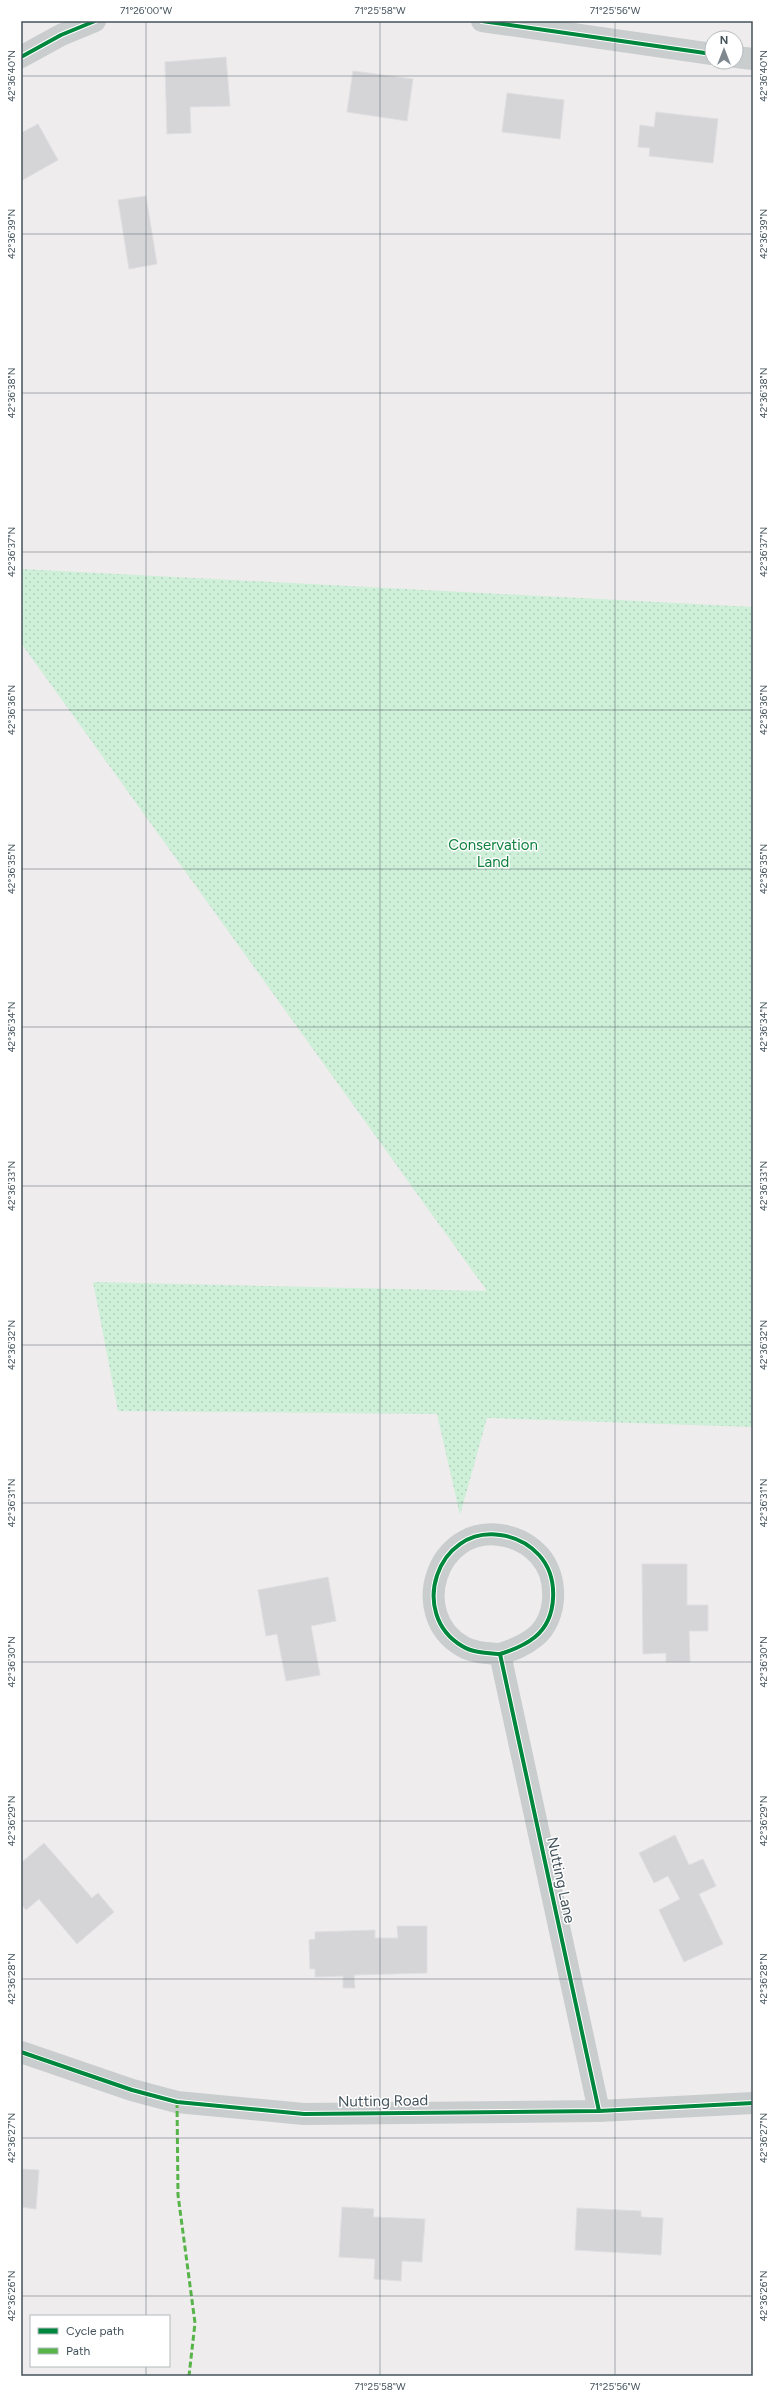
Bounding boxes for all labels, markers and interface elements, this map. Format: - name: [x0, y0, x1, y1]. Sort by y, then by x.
- text: 71°26'00"W: [120, 4, 172, 17]
- text: 71°25'58"W: [354, 4, 406, 17]
- text: 71°25'56"W: [590, 4, 641, 17]
- north arrow: [704, 30, 744, 70]
- text: N: [720, 34, 728, 47]
- text: 42°36'40"N: [5, 50, 18, 102]
- text: 42°36'40"N: [757, 50, 770, 102]
- text: 42°36'39"N: [5, 209, 18, 259]
- text: 42°36'39"N: [757, 209, 770, 259]
- text: 42°36'38"N: [5, 367, 18, 419]
- text: 42°36'38"N: [757, 367, 770, 419]
- text: 42°36'37"N: [5, 527, 18, 577]
- text: 42°36'37"N: [757, 527, 770, 577]
- text: 42°36'36"N: [5, 685, 18, 735]
- text: 42°36'36"N: [757, 685, 770, 735]
- park label: Conservation Land: [448, 836, 538, 871]
- text: 42°36'35"N: [5, 844, 18, 894]
- text: 42°36'35"N: [757, 844, 770, 894]
- text: 42°36'34"N: [5, 1001, 18, 1053]
- text: 42°36'34"N: [757, 1001, 770, 1053]
- text: 42°36'33"N: [5, 1161, 18, 1211]
- text: 42°36'33"N: [757, 1161, 770, 1211]
- text: 42°36'32"N: [5, 1320, 18, 1370]
- text: 42°36'32"N: [757, 1320, 770, 1370]
- text: 42°36'31"N: [5, 1478, 18, 1528]
- text: 42°36'31"N: [757, 1478, 770, 1528]
- text: 42°36'30"N: [5, 1636, 18, 1688]
- text: 42°36'30"N: [757, 1636, 770, 1688]
- text: 42°36'29"N: [5, 1796, 18, 1846]
- text: 42°36'29"N: [757, 1796, 770, 1846]
- street label: Nutting Lane: [543, 1835, 579, 1925]
- text: 42°36'28"N: [5, 1953, 18, 2005]
- text: 42°36'28"N: [757, 1953, 770, 2005]
- street label: Nutting Road: [338, 2091, 428, 2111]
- text: 42°36'27"N: [5, 2113, 18, 2163]
- text: 42°36'27"N: [757, 2113, 770, 2163]
- text: 42°36'26"N: [5, 2271, 18, 2321]
- text: 42°36'26"N: [757, 2271, 770, 2321]
- legend: [30, 2315, 170, 2367]
- text: Cycle path: [66, 2324, 124, 2338]
- text: Path: [66, 2344, 90, 2358]
- text: 71°25'58"W: [354, 2380, 406, 2393]
- text: 71°25'56"W: [590, 2380, 641, 2393]

